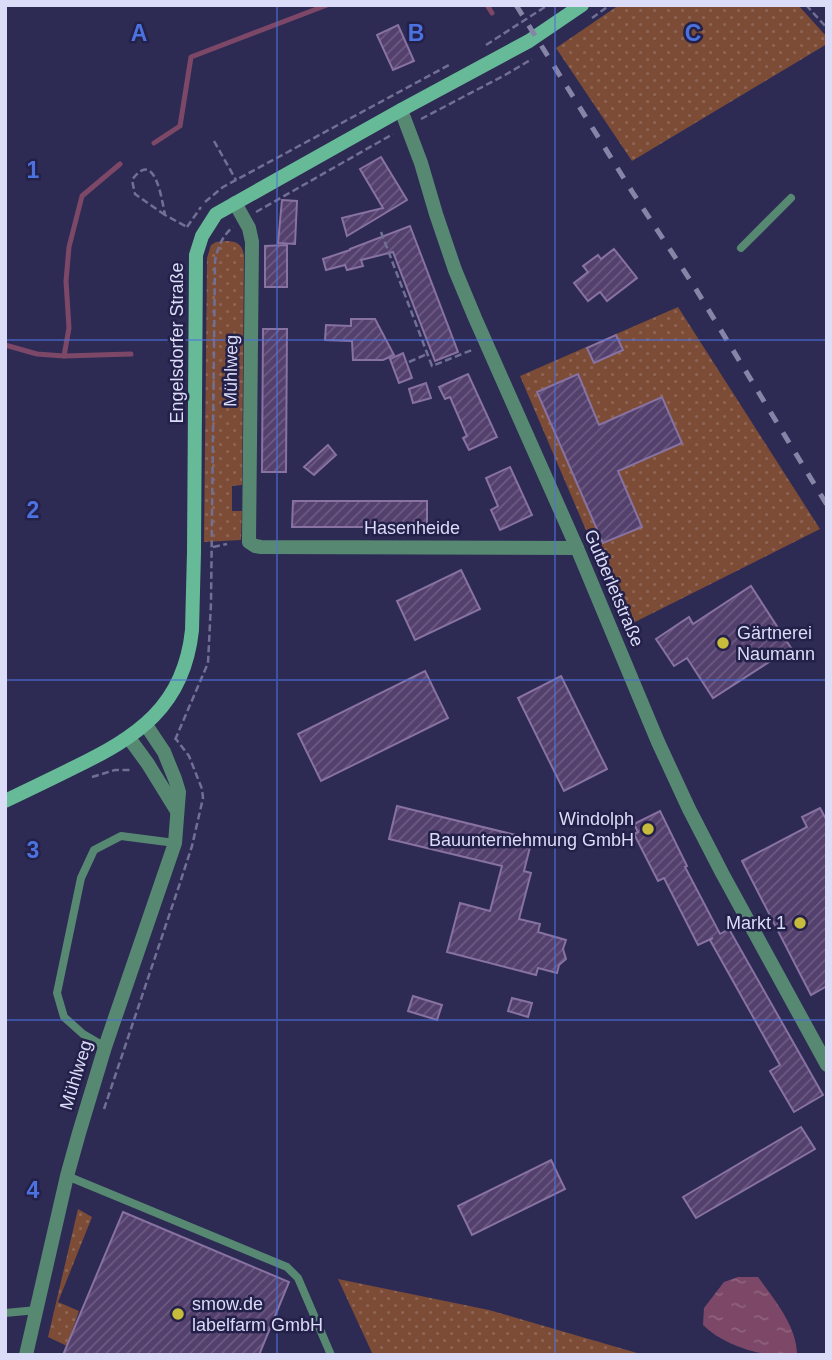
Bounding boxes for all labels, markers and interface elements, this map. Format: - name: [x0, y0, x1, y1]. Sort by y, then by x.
- text: A: [131, 20, 147, 46]
- text: B: [408, 20, 424, 46]
- text: C: [685, 20, 701, 46]
- text: 1: [27, 157, 40, 183]
- street label: Engelsdorfer Straße: [167, 262, 187, 424]
- street label: Mühlweg: [220, 335, 242, 407]
- text: 2: [27, 497, 39, 523]
- street label: Hasenheide: [364, 518, 460, 538]
- street label: Gutberletstraße: [580, 527, 648, 649]
- place label: Gärtnerei Naumann: [737, 623, 815, 664]
- marker: Gärtnerei Naumann: [715, 635, 731, 651]
- place label: Windolph Bauunternehmung GmbH: [429, 809, 634, 850]
- marker: Windolph Bauunternehmung GmbH: [640, 821, 656, 837]
- text: 3: [27, 837, 39, 863]
- place label: Markt 1: [726, 913, 786, 933]
- marker: Markt 1: [792, 915, 808, 931]
- street label: Mühlweg: [56, 1038, 96, 1112]
- text: 4: [27, 1177, 40, 1203]
- place label: smow.de labelfarm GmbH: [192, 1294, 323, 1335]
- marker: smow.de labelfarm GmbH: [170, 1306, 186, 1322]

